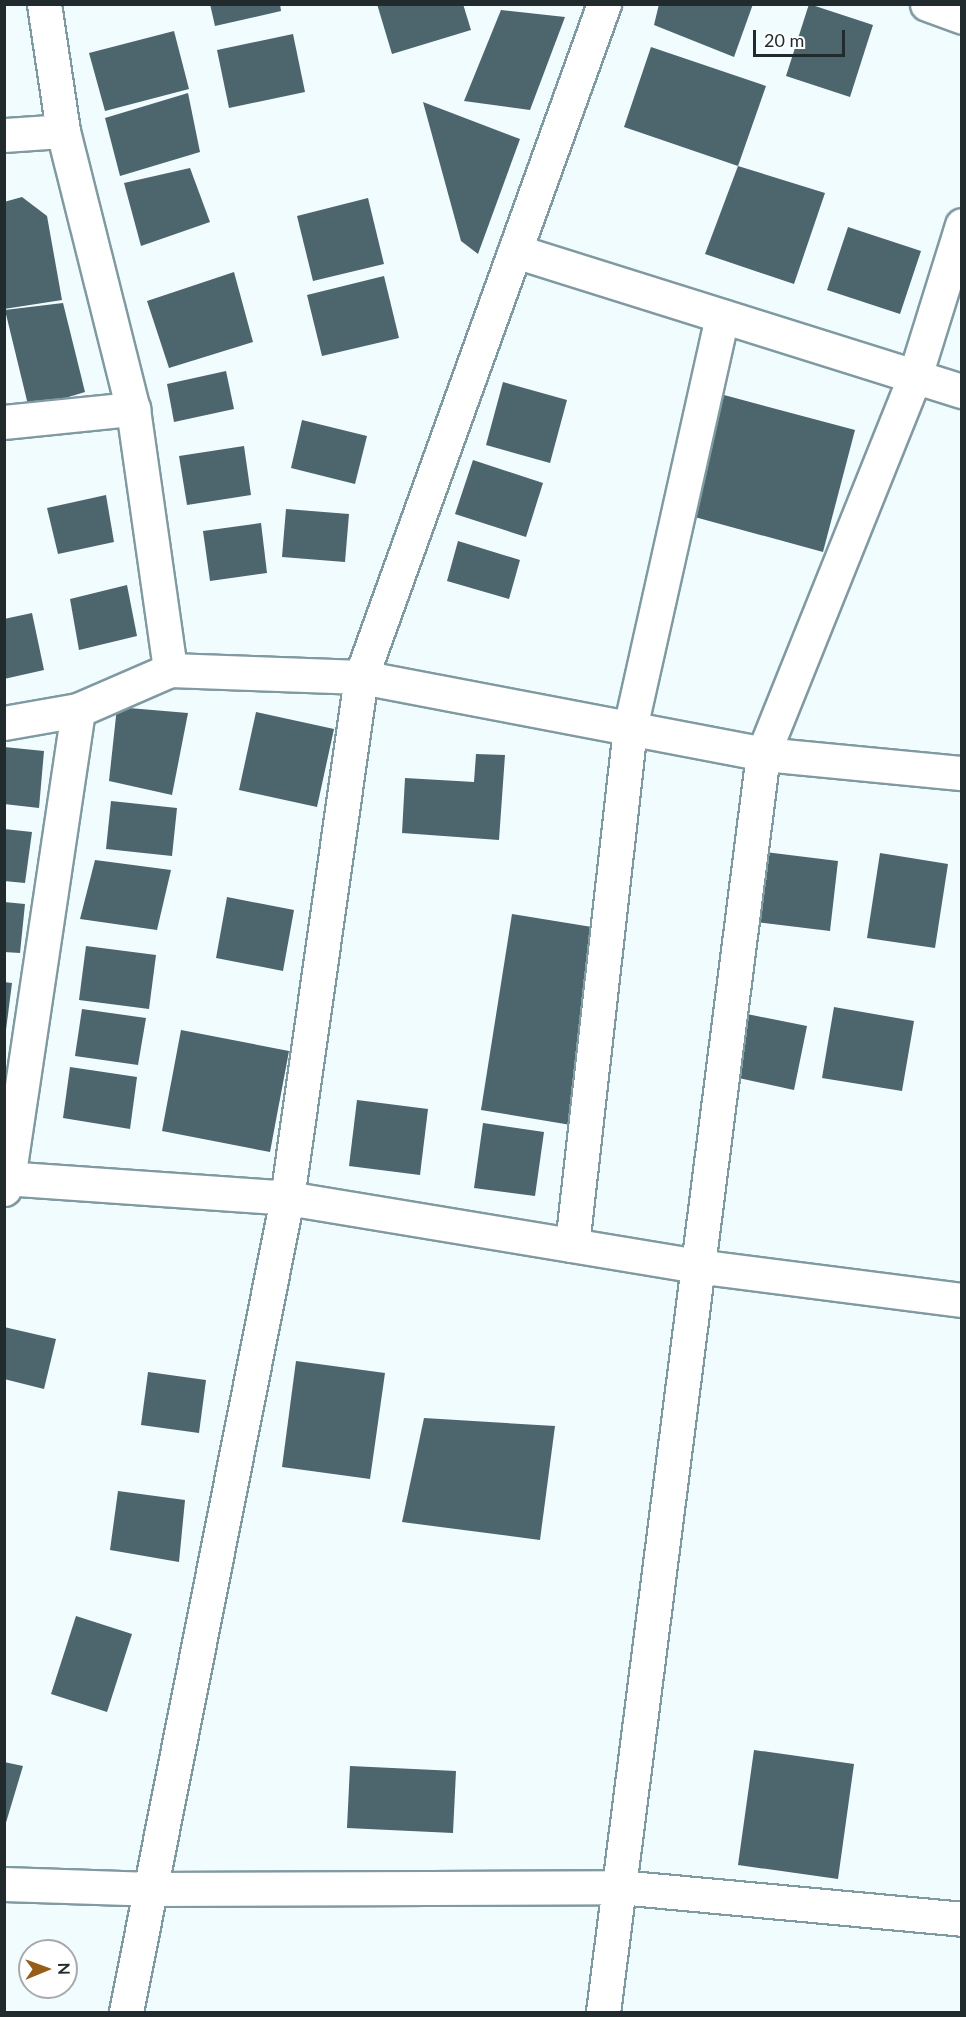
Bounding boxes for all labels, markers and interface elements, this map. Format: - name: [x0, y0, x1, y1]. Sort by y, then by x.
- scale bar: [756, 18, 848, 56]
- text: 20 m: [764, 29, 804, 51]
- north arrow: [18, 1939, 78, 1999]
- text: N: [55, 1962, 74, 1975]

